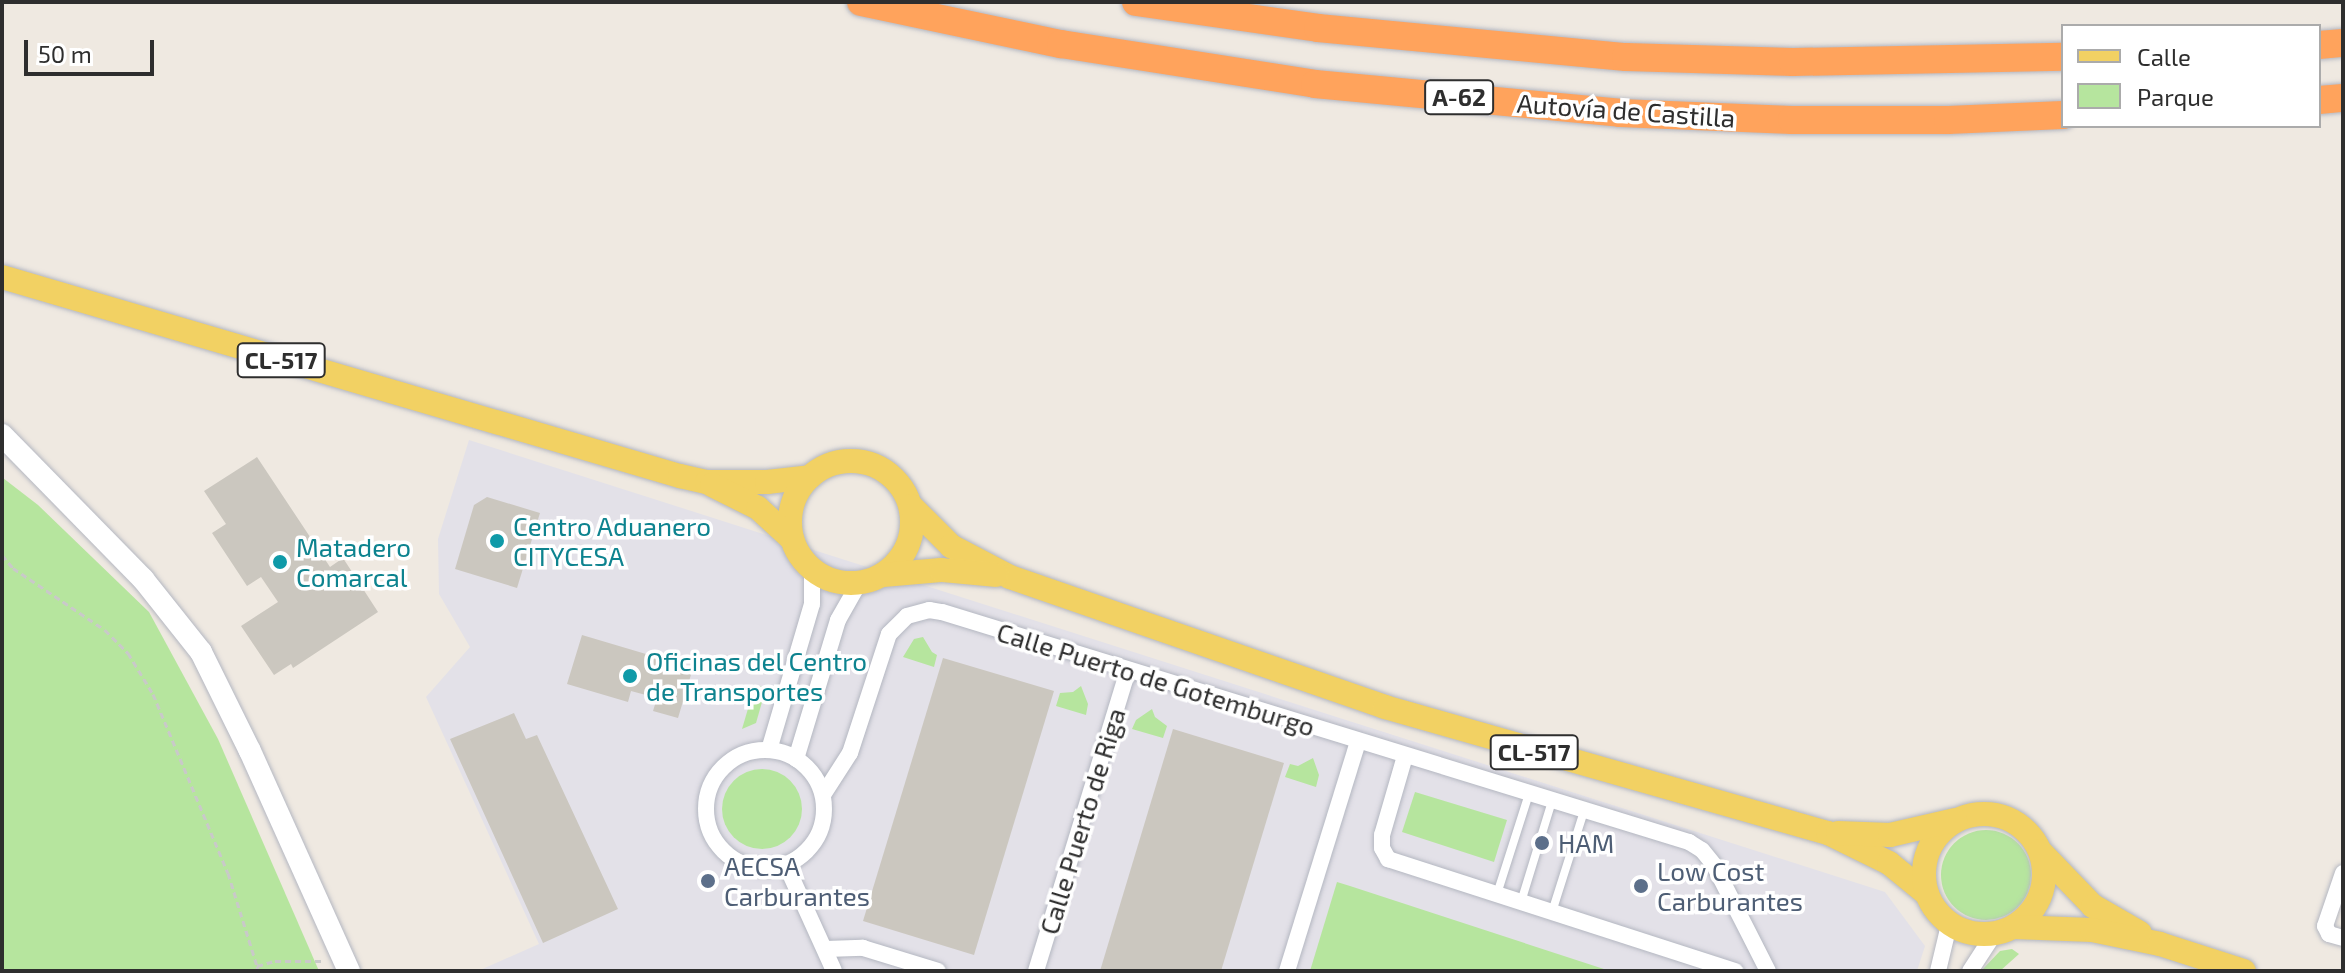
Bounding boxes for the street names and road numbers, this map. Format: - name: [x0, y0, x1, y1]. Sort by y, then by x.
- road number: A-62: [1423, 77, 1495, 117]
- street label: Autovía de Castilla: [1516, 87, 1736, 133]
- road number: CL-517: [235, 340, 327, 380]
- street label: Calle Puerto de Gotemburgo: [993, 616, 1319, 742]
- street label: Calle Puerto de Riga: [1033, 704, 1131, 938]
- road number: CL-517: [1488, 732, 1580, 772]

